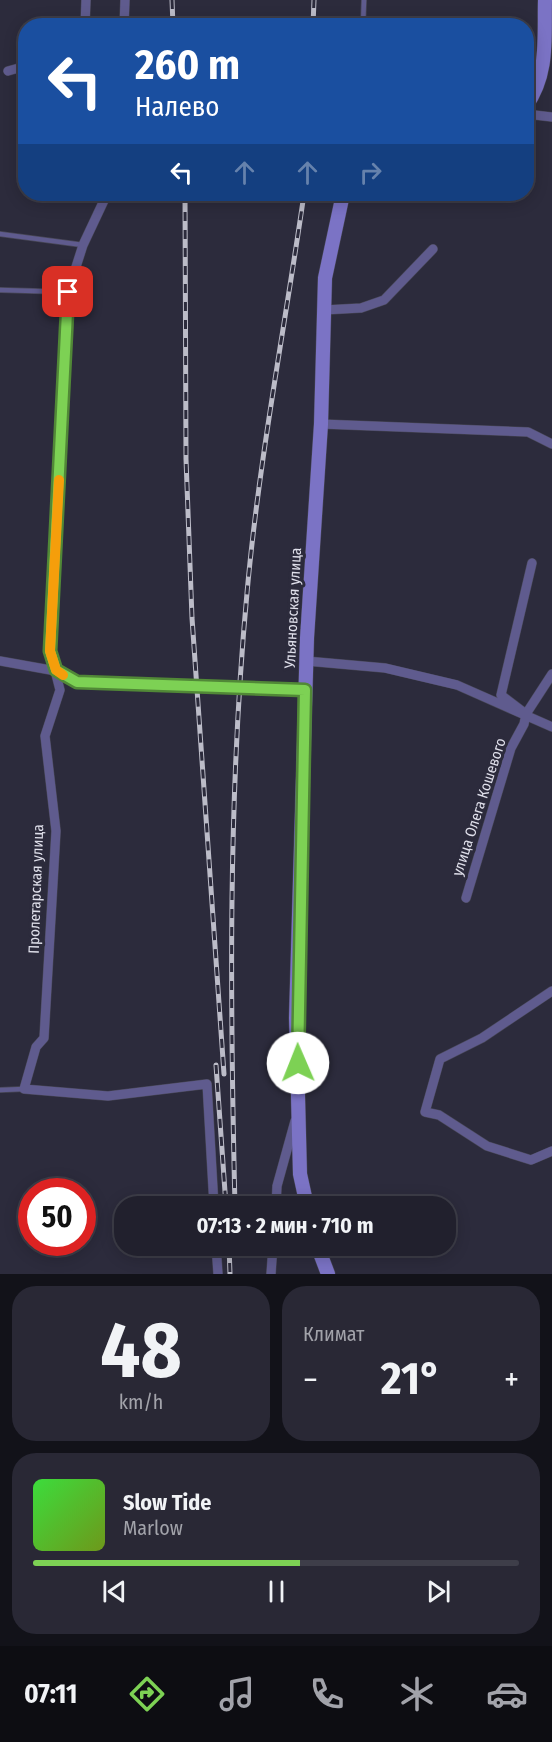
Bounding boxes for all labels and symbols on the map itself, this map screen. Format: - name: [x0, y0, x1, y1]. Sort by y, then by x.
- pin: [42, 266, 93, 317]
- street label: Ульяновская улица: [281, 547, 305, 670]
- street label: улица Олега Кошевого: [448, 736, 510, 878]
- street label: Пролетарская улица: [25, 824, 47, 954]
- position arrow: [266, 1031, 330, 1095]
- speed limit sign: 50: [18, 1178, 96, 1256]

